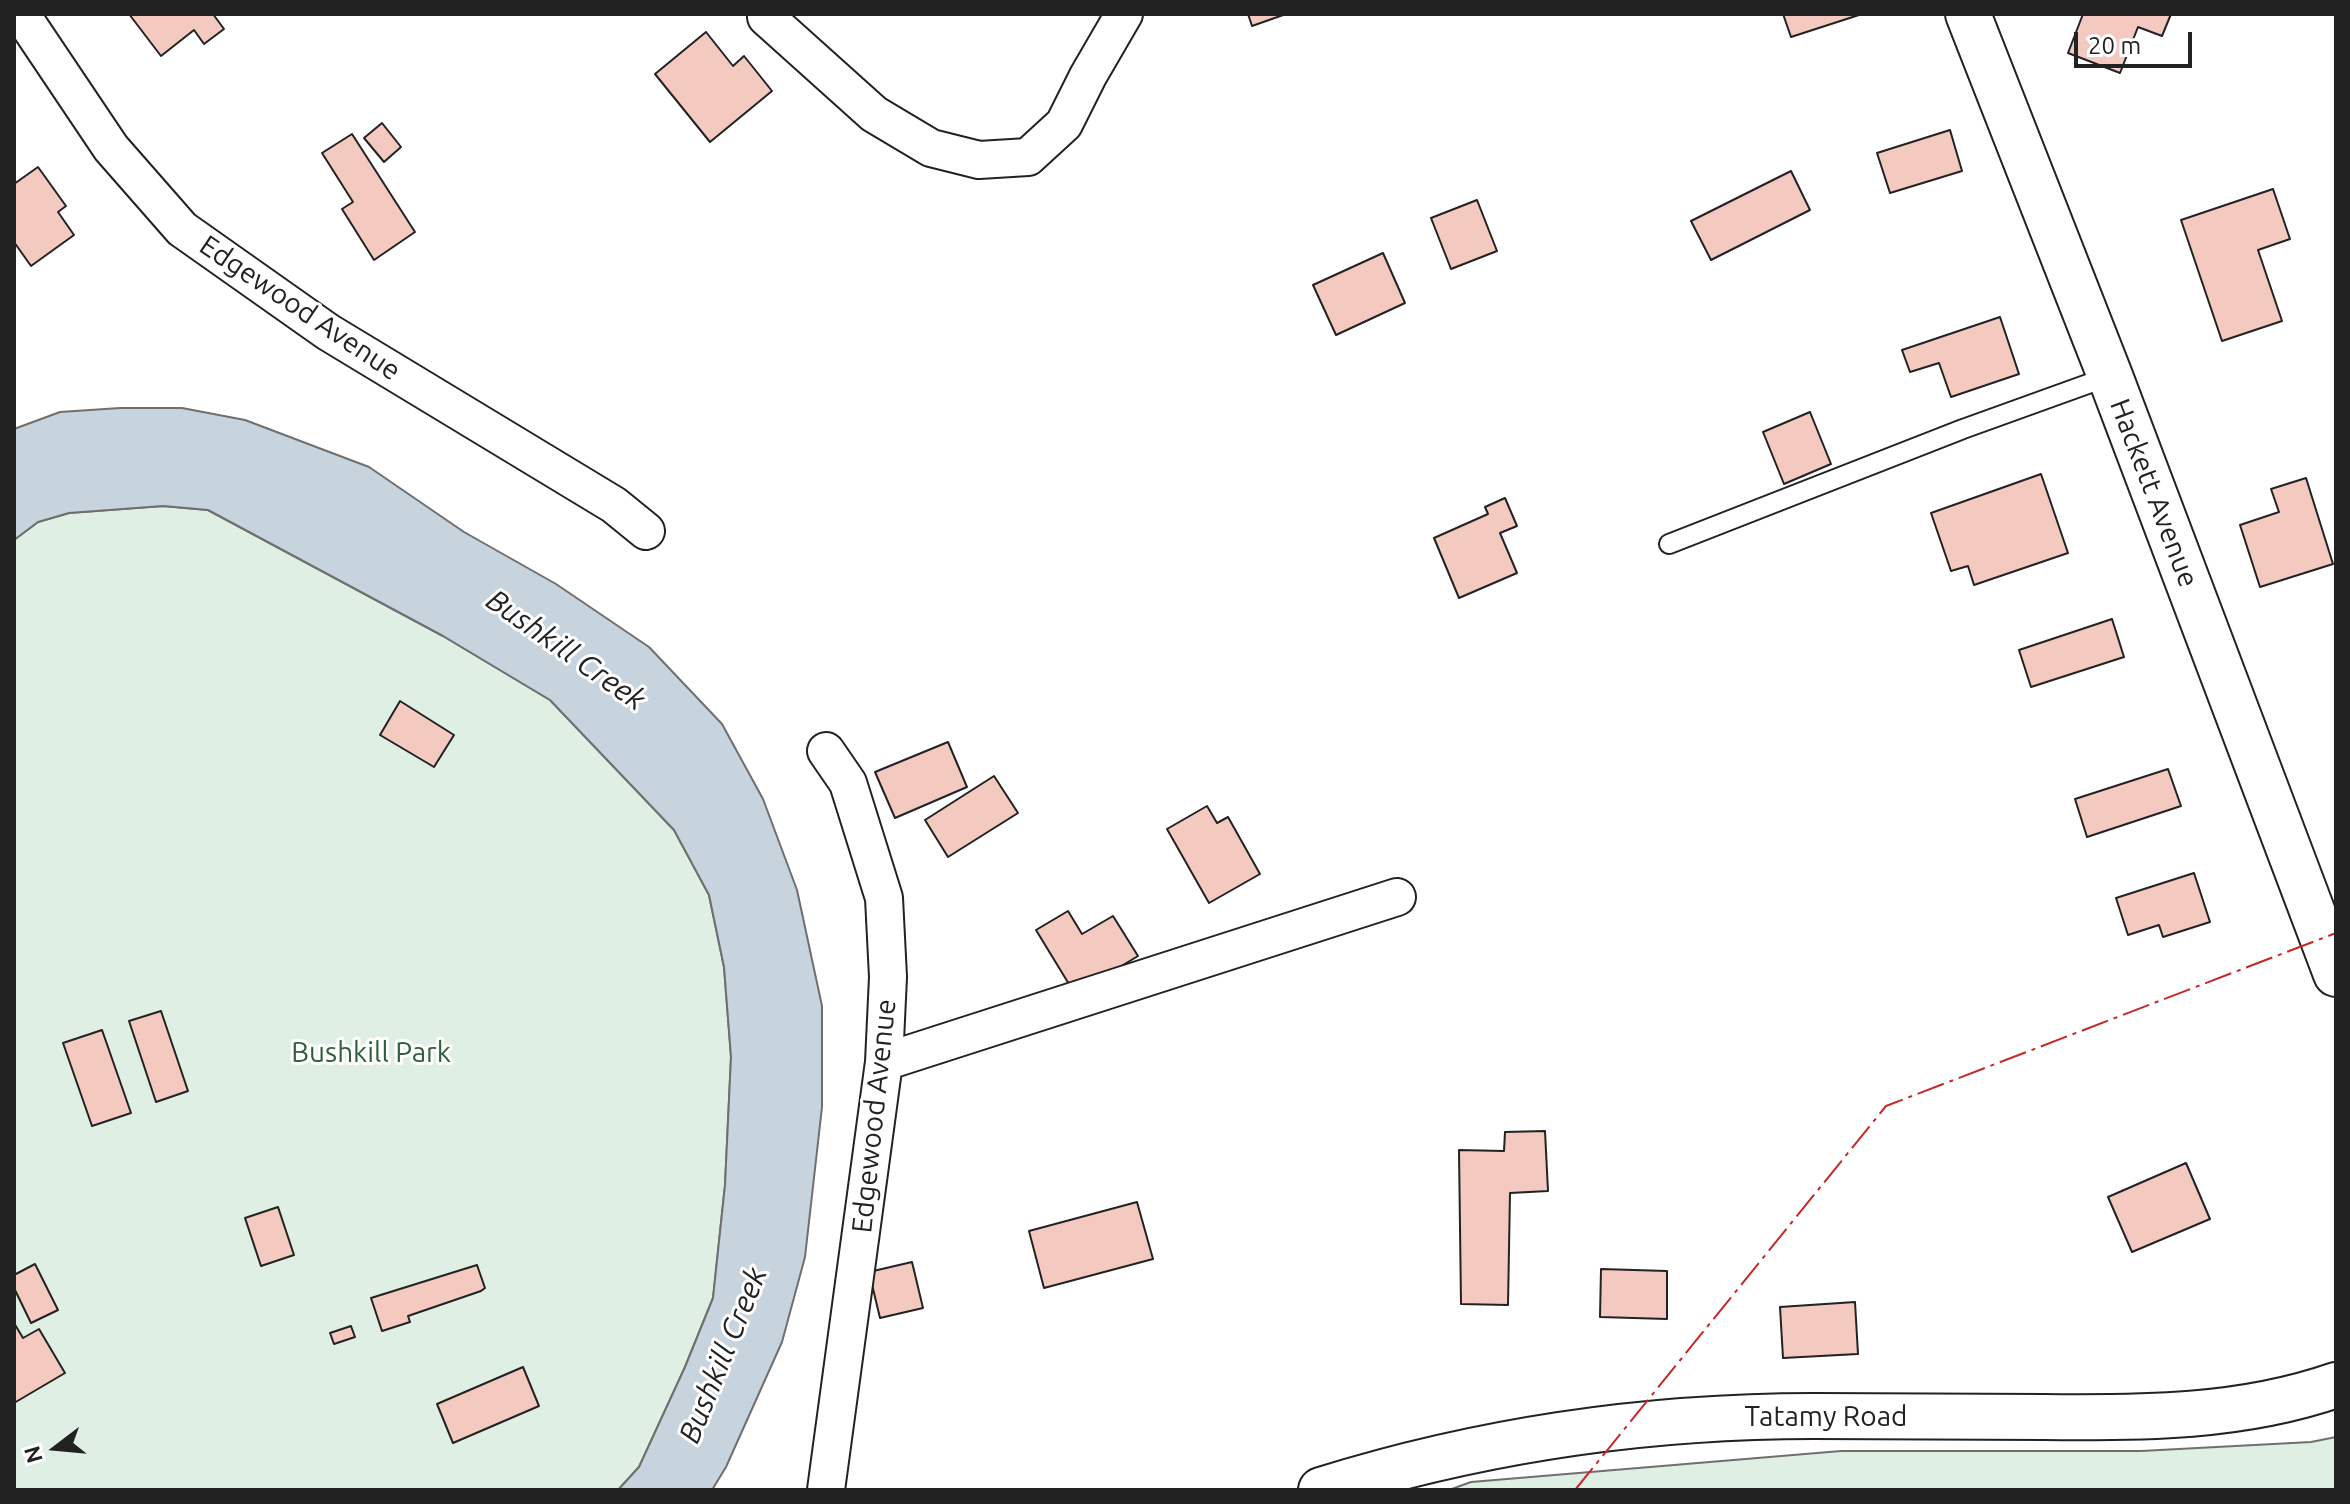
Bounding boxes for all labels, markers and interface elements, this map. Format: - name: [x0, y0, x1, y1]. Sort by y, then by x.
- scale bar: [2078, 16, 2196, 66]
- text: 20 m: [2088, 32, 2141, 59]
- street label: Edgewood Avenue: [193, 228, 407, 388]
- street label: Hackett Avenue: [2103, 394, 2205, 592]
- water label: Bushkill Creek: [479, 582, 653, 718]
- street label: Edgewood Avenue: [845, 997, 903, 1235]
- park label: Bushkill Park: [291, 1036, 451, 1070]
- water label: Bushkill Creek: [671, 1262, 775, 1448]
- street label: Tatamy Road: [1745, 1400, 1907, 1434]
- north arrow: [16, 1408, 96, 1488]
- text: N: [18, 1443, 47, 1466]

